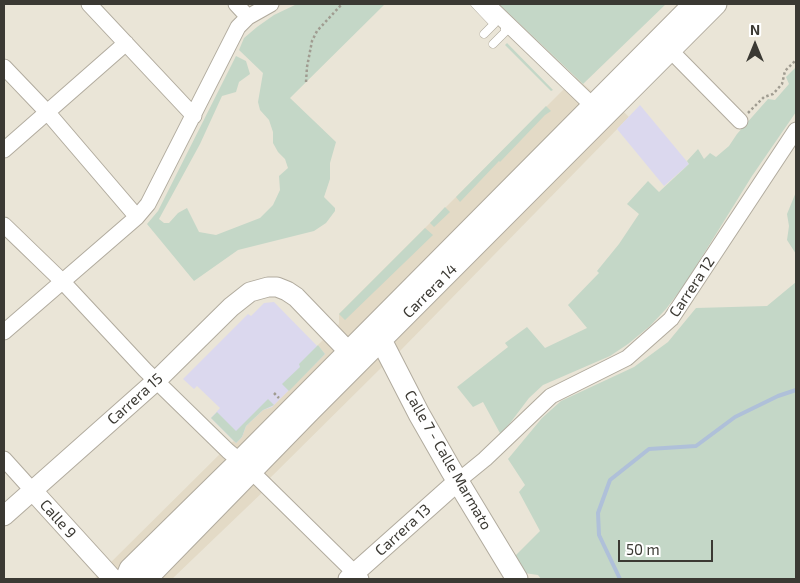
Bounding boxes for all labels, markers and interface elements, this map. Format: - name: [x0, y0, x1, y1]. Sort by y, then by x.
- north arrow: [730, 20, 780, 70]
- text: N: [750, 21, 760, 38]
- street label: Carrera 12: [665, 254, 719, 320]
- street label: Carrera 14: [399, 260, 461, 322]
- street label: Carrera 15: [104, 369, 166, 429]
- street label: Calle 7 - Calle Marmato: [401, 387, 495, 533]
- street label: Calle 9: [36, 496, 80, 542]
- street label: Carrera 13: [371, 500, 435, 560]
- scale bar: [620, 530, 715, 562]
- text: 50 m: [626, 540, 660, 558]

